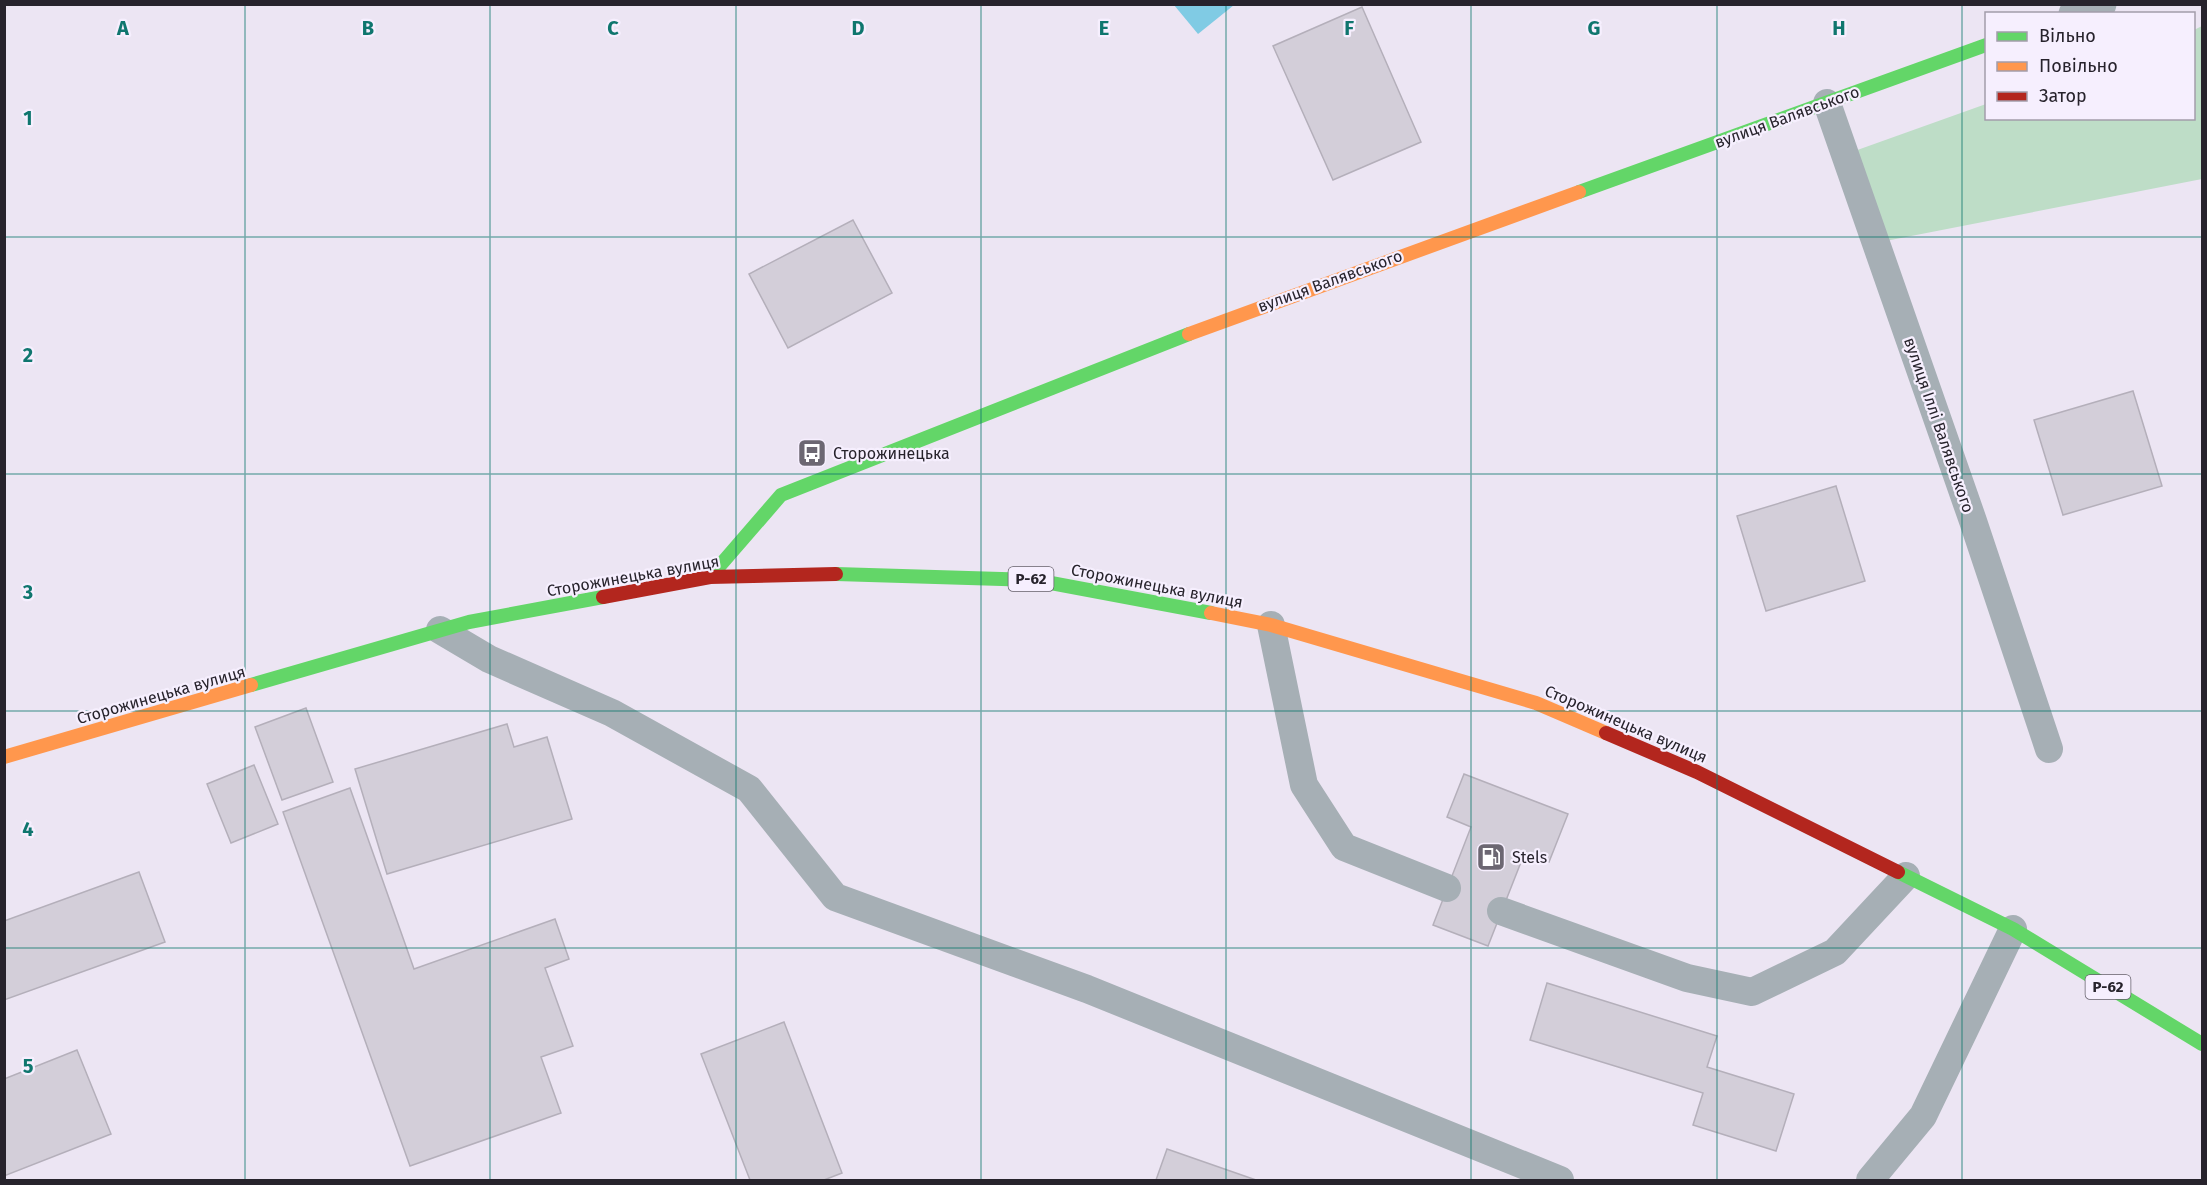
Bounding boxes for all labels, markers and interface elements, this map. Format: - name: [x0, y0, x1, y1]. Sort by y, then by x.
- legend: [1985, 12, 2195, 120]
- text: A: [116, 16, 130, 40]
- text: B: [362, 16, 374, 40]
- text: C: [607, 16, 619, 40]
- text: D: [851, 16, 865, 40]
- text: E: [1099, 16, 1109, 40]
- text: F: [1344, 16, 1354, 40]
- text: G: [1588, 16, 1600, 40]
- text: H: [1832, 16, 1846, 40]
- text: Вільно: [2039, 25, 2096, 47]
- text: Повільно: [2039, 55, 2118, 77]
- street label: вулиця Валявського: [1712, 82, 1862, 152]
- text: Затор: [2039, 85, 2087, 107]
- text: 1: [23, 106, 33, 130]
- street label: вулиця Валявського: [1255, 246, 1405, 316]
- street label: вулиця Іллі Валявського: [1900, 335, 1978, 515]
- text: 2: [23, 343, 33, 367]
- bus stop icon: Сторожинецька: [796, 437, 828, 469]
- place label: Сторожинецька: [833, 444, 950, 463]
- street label: Сторожинецька вулиця: [545, 551, 721, 601]
- street label: Сторожинецька вулиця: [1070, 560, 1244, 612]
- road number: Р-62: [1008, 567, 1054, 591]
- text: 3: [22, 580, 33, 604]
- street label: Сторожинецька вулиця: [75, 662, 247, 728]
- street label: Сторожинецька вулиця: [1542, 681, 1710, 767]
- text: 4: [22, 817, 34, 841]
- fuel station icon: Stels: [1475, 841, 1507, 873]
- place label: Stels: [1512, 848, 1547, 867]
- road number: Р-62: [2086, 975, 2130, 999]
- text: 5: [23, 1054, 34, 1078]

